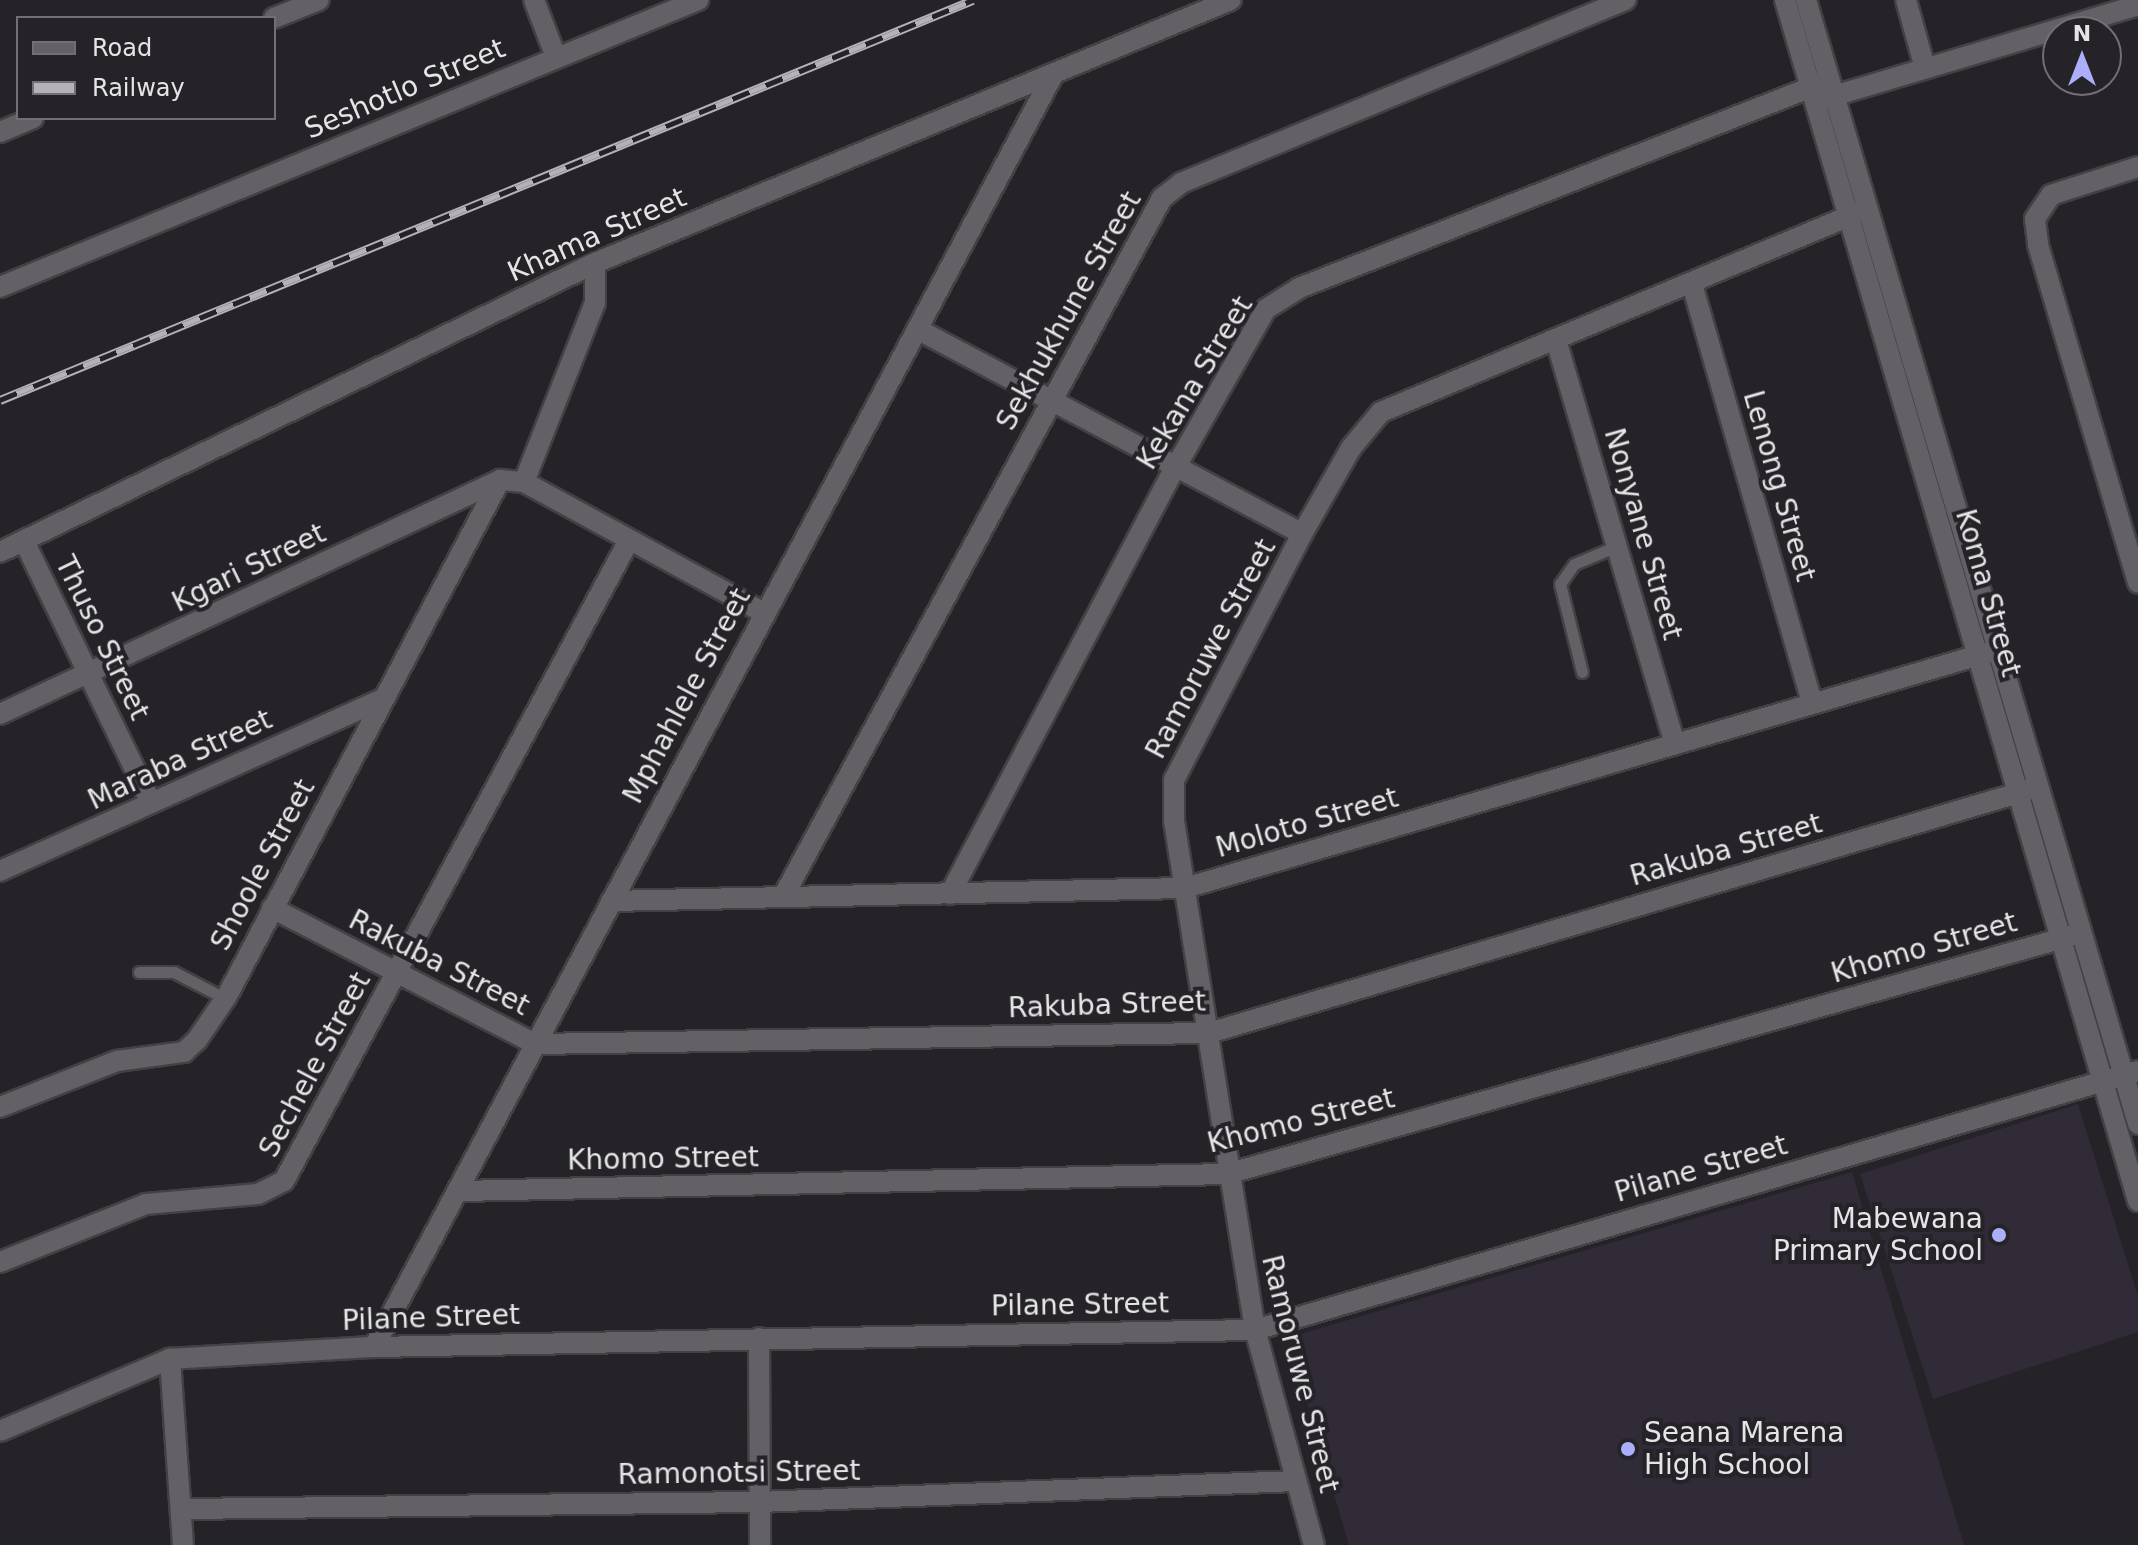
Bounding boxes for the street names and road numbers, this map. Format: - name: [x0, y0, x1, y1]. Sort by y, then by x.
- street label: Seshotlo Street: [300, 32, 510, 146]
- street label: Khama Street: [503, 181, 691, 289]
- street label: Sekhukhune Street: [989, 186, 1149, 436]
- street label: Kekana Street: [1130, 290, 1260, 476]
- street label: Lenong Street: [1736, 387, 1822, 585]
- street label: Nonyane Street: [1597, 424, 1689, 644]
- street label: Koma Street: [1948, 505, 2028, 681]
- street label: Kgari Street: [167, 516, 331, 620]
- street label: Ramoruwe Street: [1139, 533, 1283, 765]
- street label: Thuso Street: [48, 551, 156, 725]
- street label: Mphahlele Street: [616, 583, 758, 809]
- street label: Maraba Street: [83, 703, 277, 817]
- street label: Shoole Street: [204, 774, 322, 956]
- street label: Moloto Street: [1212, 781, 1402, 865]
- street label: Rakuba Street: [1626, 807, 1826, 893]
- street label: Rakuba Street: [343, 903, 535, 1023]
- street label: Khomo Street: [1827, 905, 2021, 991]
- street label: Sechele Street: [252, 967, 378, 1163]
- street label: Rakuba Street: [1007, 985, 1207, 1025]
- street label: Khomo Street: [1204, 1082, 1398, 1160]
- street label: Pilane Street: [1611, 1128, 1791, 1210]
- street label: Khomo Street: [567, 1141, 759, 1177]
- street label: Ramoruwe Street: [1254, 1252, 1346, 1496]
- street label: Pilane Street: [991, 1287, 1169, 1323]
- street label: Pilane Street: [341, 1298, 521, 1338]
- street label: Ramonotsi Street: [617, 1454, 861, 1492]

